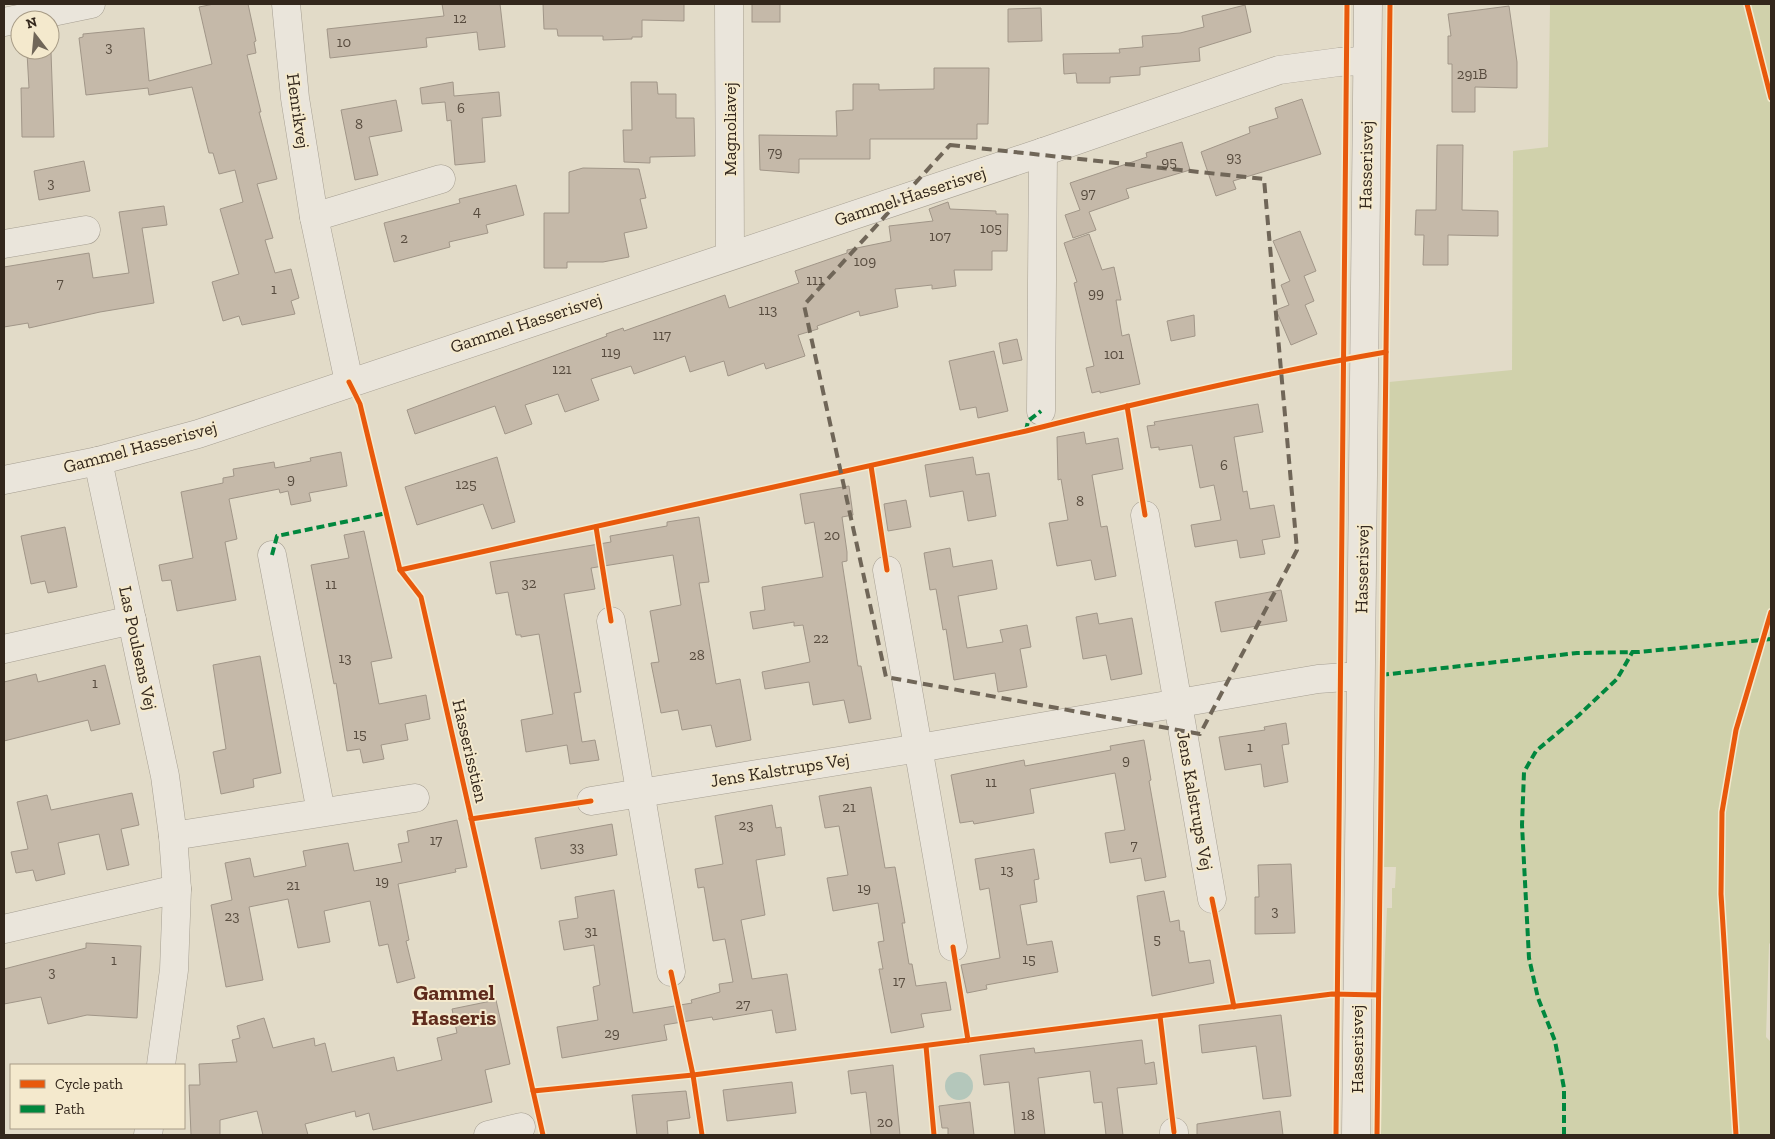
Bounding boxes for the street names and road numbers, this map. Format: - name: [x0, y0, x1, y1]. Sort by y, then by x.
- street label: Henrikvej: [282, 72, 314, 150]
- street label: Magnoliavej: [719, 82, 741, 176]
- street label: Hasserisvej: [1354, 120, 1378, 210]
- street label: Gammel Hasserisvej: [831, 161, 989, 231]
- street label: Gammel Hasserisvej: [447, 288, 605, 358]
- street label: Gammel Hasserisvej: [61, 416, 219, 478]
- street label: Hasserisvej: [1350, 524, 1374, 614]
- street label: Las Poulsens Vej: [114, 584, 162, 712]
- street label: Hasserisstien: [447, 697, 493, 805]
- street label: Jens Kalstrups Vej: [1172, 730, 1218, 872]
- street label: Jens Kalstrups Vej: [709, 748, 851, 792]
- street label: Hasserisvej: [1346, 1005, 1368, 1093]

